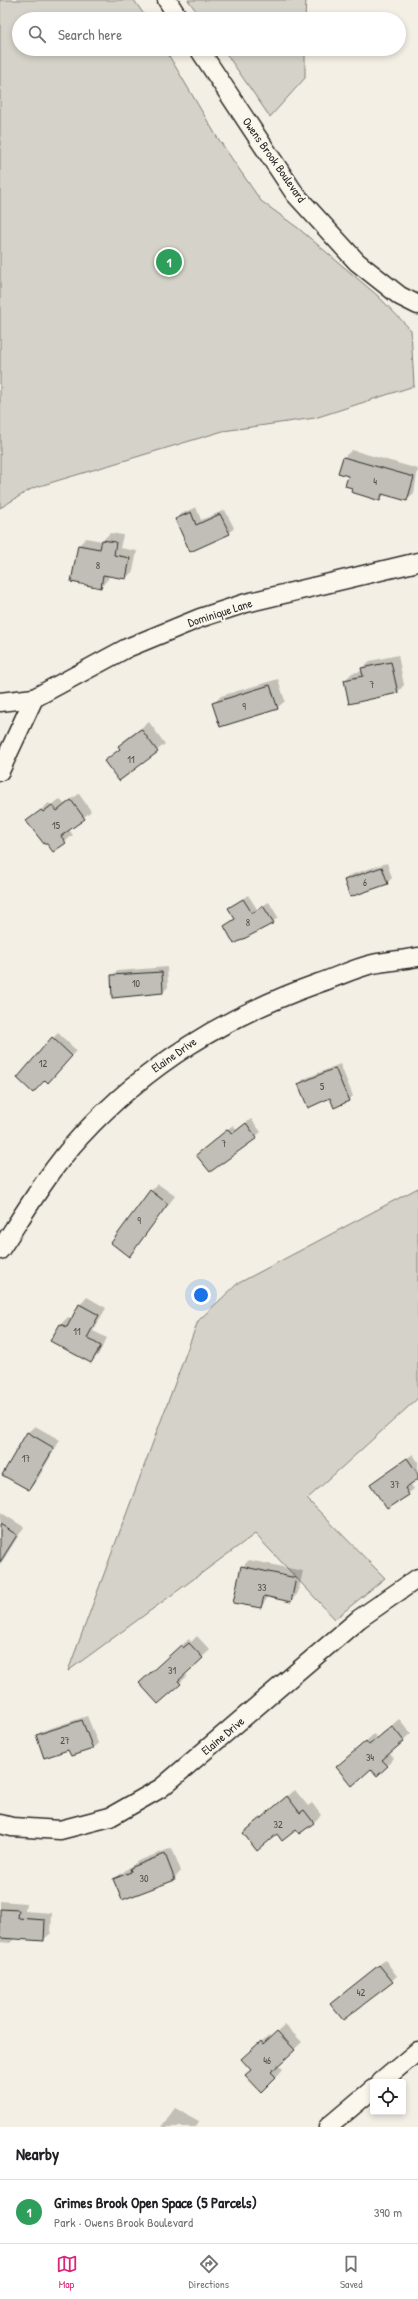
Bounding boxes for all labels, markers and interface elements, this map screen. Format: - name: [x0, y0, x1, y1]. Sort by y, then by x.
- search box: [12, 12, 406, 56]
- icon: search: [26, 23, 48, 45]
- text: Search here: [58, 24, 122, 45]
- street label: Owens Brook Boulevard: [239, 114, 310, 206]
- pin: 1: [156, 247, 182, 277]
- house number: 4: [373, 475, 377, 488]
- house number: 8: [96, 559, 100, 572]
- street label: Dominique Lane: [185, 594, 254, 631]
- house number: 7: [370, 678, 375, 691]
- house number: 9: [242, 700, 246, 713]
- house number: 11: [127, 753, 135, 766]
- house number: 15: [52, 819, 61, 832]
- house number: 6: [363, 876, 367, 889]
- house number: 8: [246, 916, 250, 929]
- house number: 10: [132, 977, 141, 990]
- street label: Elaine Drive: [148, 1033, 200, 1076]
- house number: 12: [39, 1057, 47, 1070]
- house number: 5: [320, 1080, 325, 1093]
- house number: 7: [222, 1137, 227, 1150]
- house number: 9: [137, 1214, 141, 1227]
- your location: [191, 1285, 211, 1305]
- house number: 11: [73, 1325, 81, 1338]
- house number: 17: [22, 1452, 30, 1465]
- house number: 37: [390, 1478, 400, 1491]
- house number: 33: [258, 1581, 267, 1594]
- house number: 31: [168, 1664, 176, 1677]
- street label: Elaine Drive: [198, 1712, 248, 1759]
- house number: 27: [60, 1734, 70, 1747]
- house number: 34: [366, 1751, 374, 1764]
- house number: 32: [273, 1818, 283, 1831]
- house number: 30: [140, 1872, 149, 1885]
- house number: 42: [357, 1986, 366, 1999]
- house number: 46: [263, 2054, 271, 2067]
- map controls: [370, 2079, 406, 2115]
- button: locate: [370, 2079, 406, 2115]
- text: Nearby: [16, 2142, 59, 2165]
- text: Grimes Brook Open Space (5 Parcels): [54, 2192, 257, 2213]
- text: 1: [27, 2203, 31, 2221]
- text: 390 m: [374, 2203, 402, 2221]
- text: Park · Owens Brook Boulevard: [54, 2213, 193, 2231]
- tab: Map: [56, 2253, 78, 2291]
- tab: Directions: [189, 2253, 229, 2291]
- tab: Saved: [340, 2253, 362, 2291]

